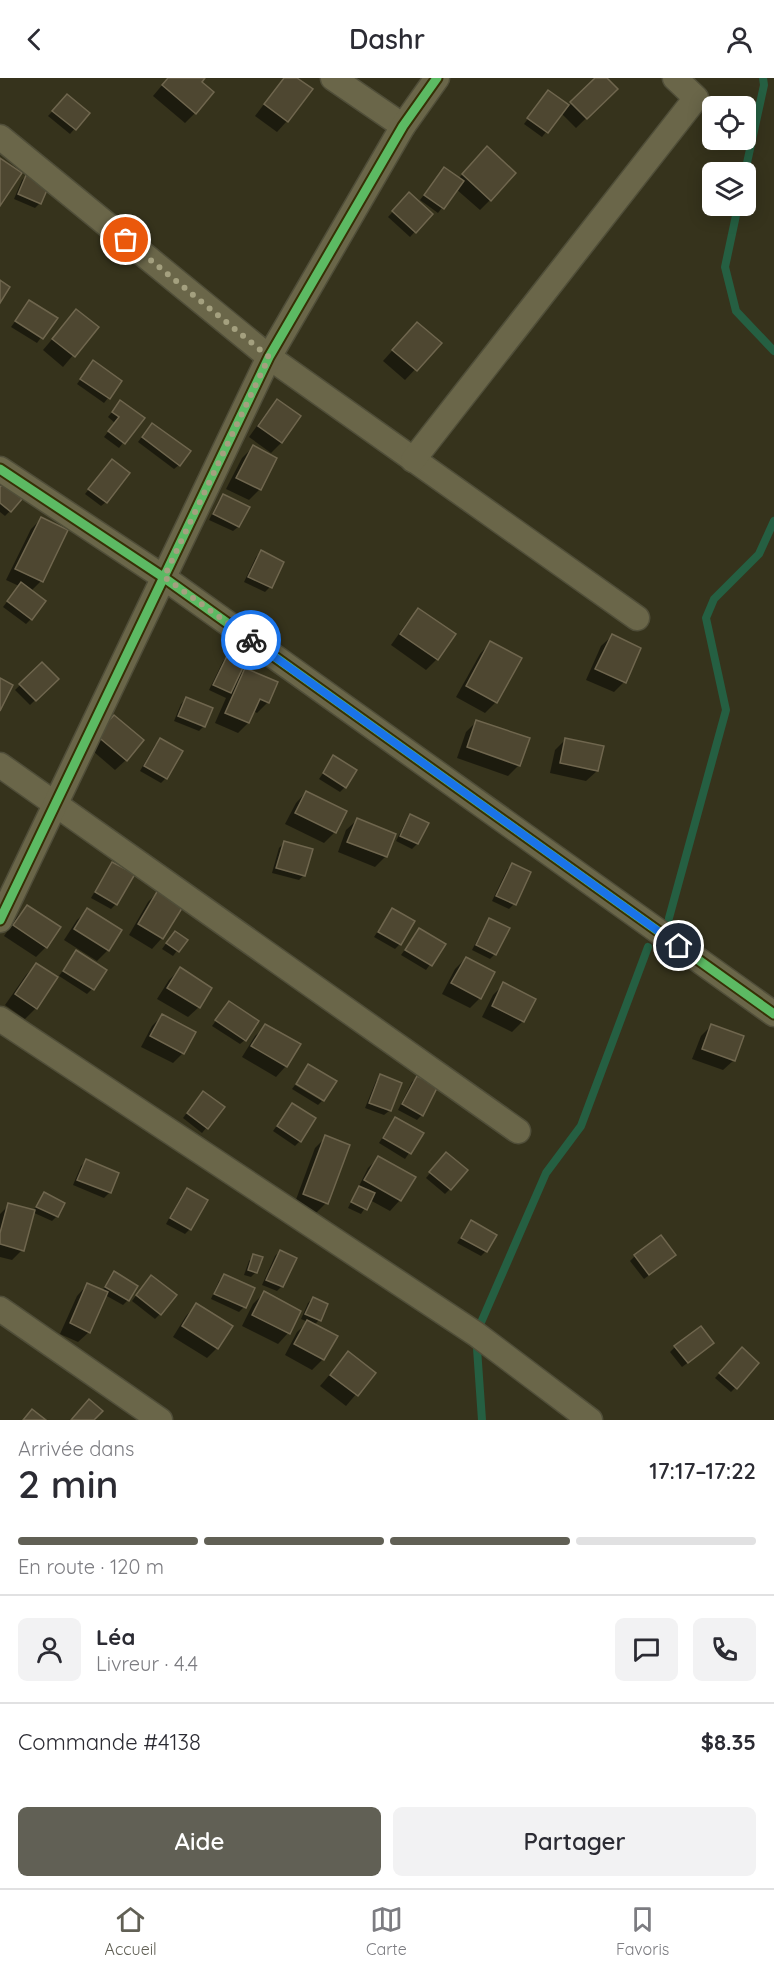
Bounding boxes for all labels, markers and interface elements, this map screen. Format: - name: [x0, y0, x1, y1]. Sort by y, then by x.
- text: Dashr: [349, 22, 425, 56]
- icon: back: [18, 23, 51, 56]
- icon: person: [723, 23, 756, 56]
- map controls: [702, 96, 756, 216]
- button: locate: [702, 96, 756, 150]
- button: layers: [702, 162, 756, 216]
- pin: [100, 214, 151, 265]
- icon: bag: [109, 223, 142, 256]
- courier: [221, 610, 281, 670]
- icon: bike: [235, 624, 268, 657]
- pin: [653, 920, 704, 971]
- icon: home: [662, 929, 695, 962]
- text: Arrivée dans: [18, 1436, 134, 1461]
- text: 17:17–17:22: [649, 1457, 756, 1485]
- text: 2 min: [18, 1459, 119, 1508]
- text: En route · 120 m: [18, 1554, 164, 1579]
- button: person: [18, 1618, 81, 1681]
- button: chat: [615, 1618, 678, 1681]
- button: phone: [693, 1618, 756, 1681]
- text: Léa: [96, 1623, 135, 1651]
- text: Livreur · 4.4: [96, 1651, 198, 1676]
- text: Commande #4138: [18, 1728, 201, 1756]
- text: $8.35: [701, 1728, 756, 1756]
- button: Aide: [18, 1807, 381, 1876]
- button: Partager: [393, 1807, 756, 1876]
- tab: Accueil: [105, 1903, 157, 1959]
- tab: Carte: [366, 1903, 407, 1959]
- tab: Favoris: [616, 1903, 669, 1959]

